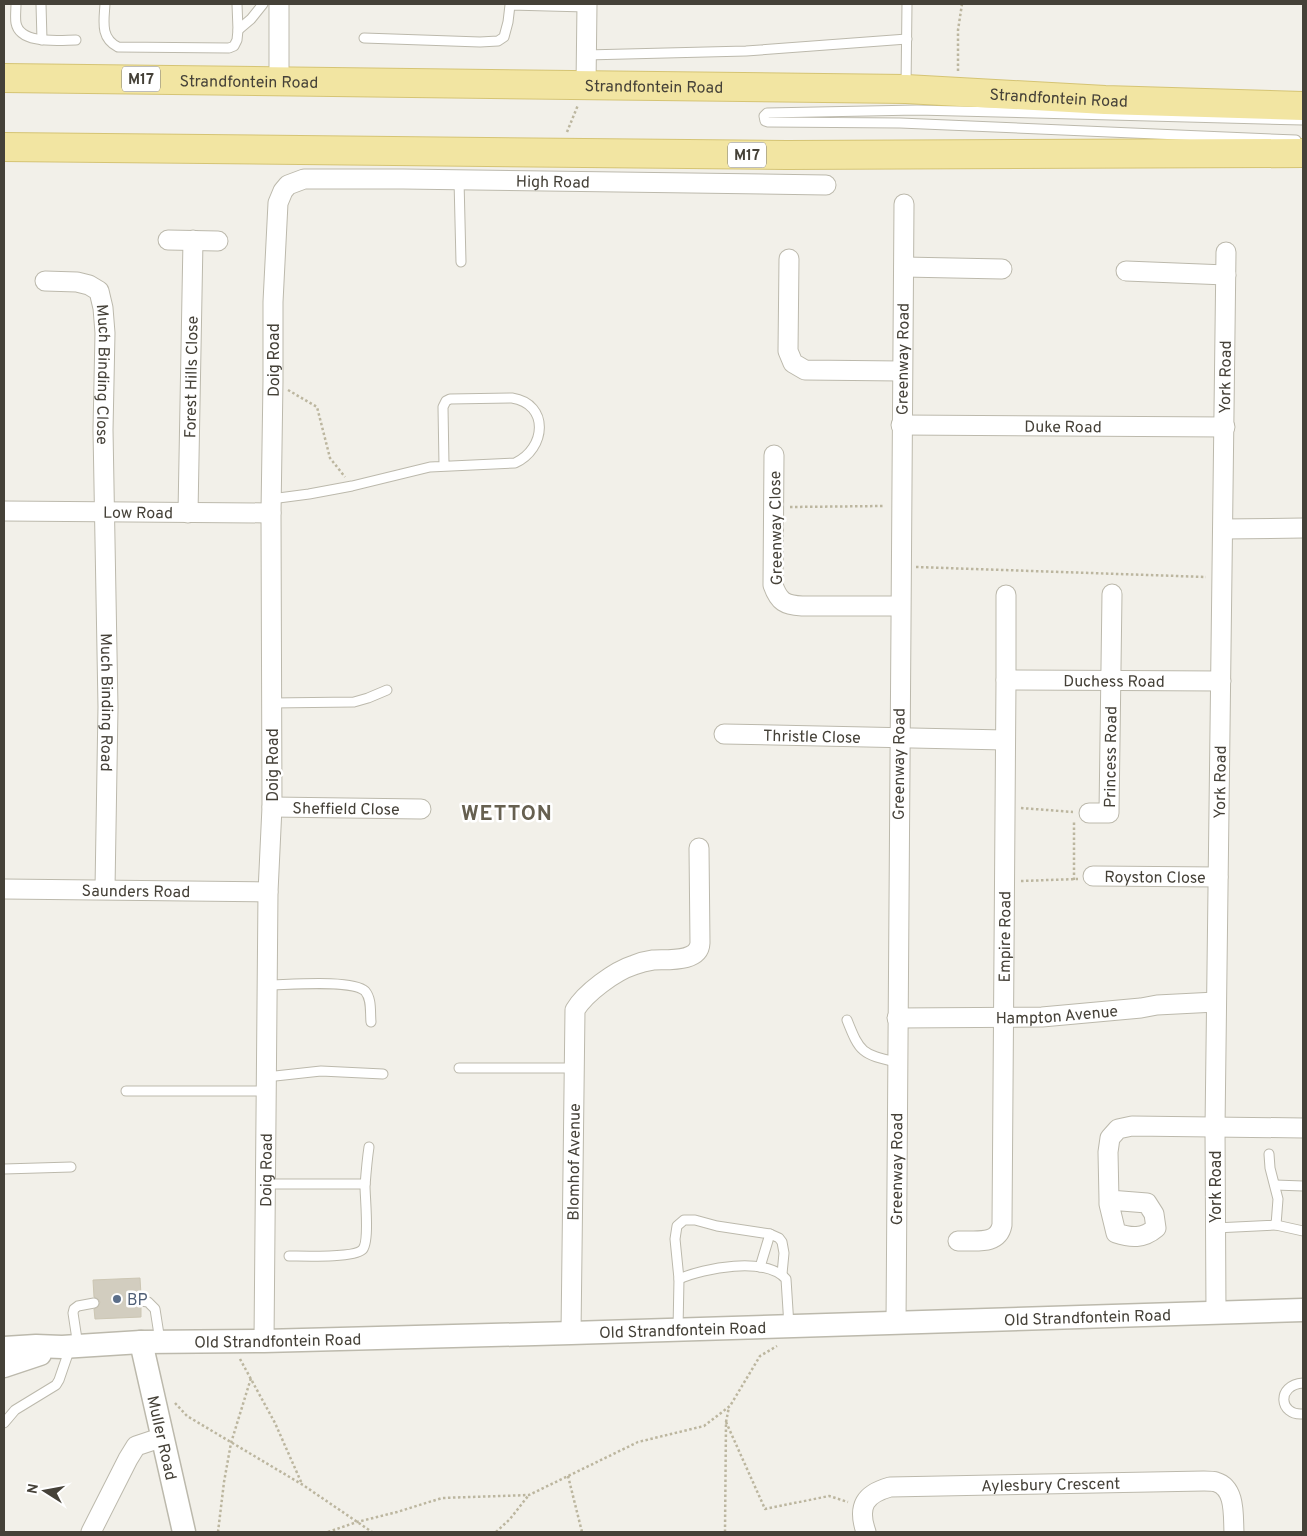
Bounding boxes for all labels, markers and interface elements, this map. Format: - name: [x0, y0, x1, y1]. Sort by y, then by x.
- road number: M17: [122, 66, 160, 92]
- street label: Strandfontein Road: [180, 72, 318, 94]
- street label: Strandfontein Road: [584, 77, 723, 99]
- street label: Strandfontein Road: [989, 86, 1128, 113]
- road number: M17: [728, 142, 766, 168]
- street label: High Road: [516, 173, 590, 194]
- street label: Much Binding Close: [91, 303, 113, 445]
- street label: Greenway Road: [893, 303, 915, 415]
- street label: Forest Hills Close: [181, 316, 204, 438]
- street label: Doig Road: [265, 323, 285, 397]
- street label: York Road: [1216, 340, 1237, 414]
- street label: Duke Road: [1024, 418, 1102, 438]
- street label: Greenway Close: [766, 471, 788, 585]
- street label: Low Road: [103, 504, 173, 524]
- street label: Much Binding Road: [95, 633, 116, 772]
- street label: Duchess Road: [1063, 672, 1165, 693]
- street label: Princess Road: [1101, 706, 1122, 808]
- street label: Greenway Road: [890, 708, 911, 820]
- street label: Thristle Close: [763, 727, 861, 749]
- street label: Doig Road: [264, 728, 284, 802]
- street label: York Road: [1211, 745, 1232, 819]
- street label: Sheffield Close: [292, 799, 400, 821]
- district label: WETTON: [461, 801, 553, 828]
- street label: Royston Close: [1104, 868, 1206, 889]
- street label: Saunders Road: [82, 882, 190, 903]
- street label: Empire Road: [996, 891, 1016, 983]
- street label: Hampton Avenue: [996, 1002, 1119, 1029]
- street label: Blomhof Avenue: [564, 1103, 586, 1221]
- street label: Greenway Road: [888, 1113, 908, 1225]
- street label: Doig Road: [257, 1133, 278, 1207]
- street label: York Road: [1207, 1150, 1227, 1224]
- place label: BP: [127, 1291, 148, 1311]
- marker: BP: [111, 1293, 123, 1305]
- street label: Old Strandfontein Road: [1004, 1306, 1171, 1331]
- street label: Old Strandfontein Road: [599, 1319, 767, 1344]
- street label: Old Strandfontein Road: [194, 1330, 362, 1354]
- street label: Muller Road: [141, 1394, 180, 1482]
- north arrow: [20, 1466, 70, 1516]
- street label: Aylesbury Crescent: [981, 1475, 1120, 1497]
- text: N: [24, 1482, 43, 1495]

